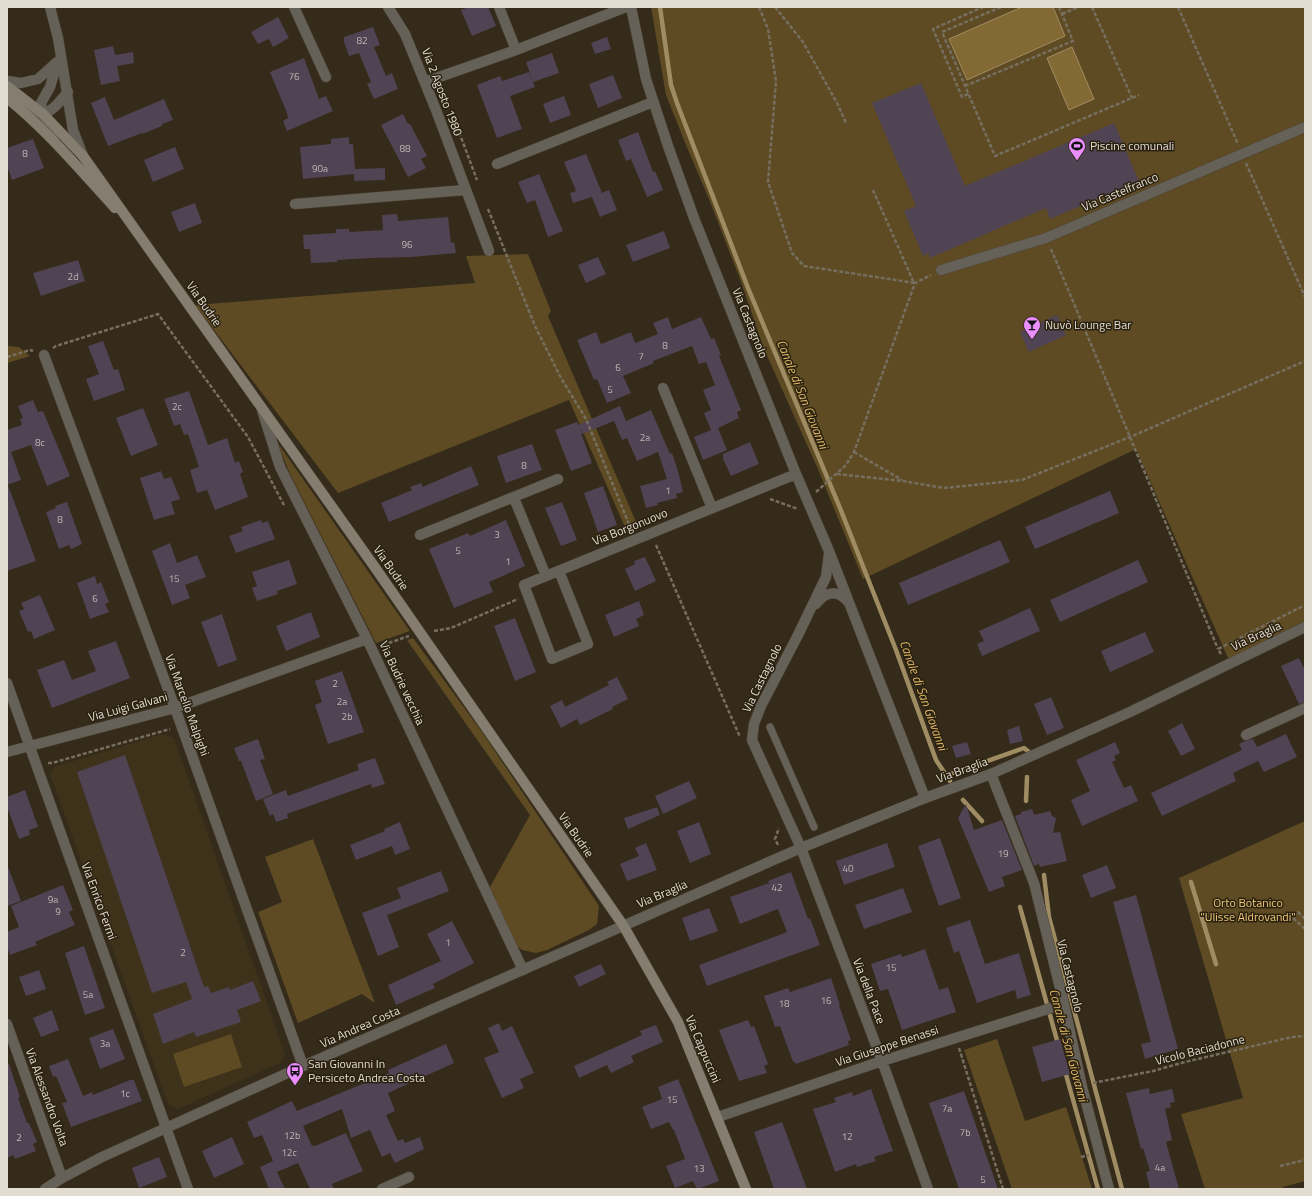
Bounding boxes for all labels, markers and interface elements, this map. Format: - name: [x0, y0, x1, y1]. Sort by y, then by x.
- house number: 82: [356, 33, 368, 48]
- street label: Via 2 Agosto 1980: [417, 45, 468, 139]
- house number: 76: [288, 69, 300, 84]
- sports icon: Piscine comunali: [1067, 136, 1087, 161]
- place label: Piscine comunali: [1090, 136, 1174, 155]
- house number: 88: [399, 141, 411, 156]
- house number: 8: [22, 146, 28, 161]
- house number: 90a: [312, 161, 328, 176]
- street label: Via Castelfranco: [1079, 167, 1161, 216]
- house number: 96: [401, 237, 413, 252]
- house number: 2d: [68, 269, 78, 284]
- street label: Via Budrie: [182, 277, 227, 330]
- street label: Via Castagnolo: [728, 285, 773, 361]
- bar icon: Nuvò Lounge Bar: [1022, 315, 1042, 340]
- place label: Nuvò Lounge Bar: [1045, 315, 1131, 334]
- water label: Canale di San Giovanni: [772, 336, 835, 453]
- house number: 8: [662, 338, 668, 353]
- house number: 7: [638, 349, 644, 364]
- house number: 6: [615, 360, 621, 375]
- house number: 5: [607, 382, 613, 397]
- house number: 2c: [172, 399, 182, 414]
- house number: 2a: [640, 430, 650, 445]
- house number: 8c: [35, 435, 45, 450]
- house number: 8: [521, 458, 527, 473]
- house number: 1: [665, 483, 671, 498]
- street label: Via Borgonuovo: [589, 503, 670, 550]
- house number: 8: [57, 512, 63, 527]
- house number: 3: [494, 527, 500, 542]
- street label: Via Budrie: [369, 541, 414, 594]
- house number: 5: [455, 543, 461, 558]
- house number: 1: [505, 554, 511, 569]
- house number: 15: [168, 571, 180, 586]
- house number: 6: [92, 591, 98, 606]
- street label: Via Braglia: [1228, 616, 1284, 655]
- water label: Canale di San Giovanni: [895, 637, 954, 754]
- street label: Via Budrie vecchia: [375, 638, 430, 728]
- street label: Via Castagnolo: [737, 640, 786, 716]
- street label: Via Marcello Malpighi: [160, 651, 215, 758]
- house number: 2: [332, 676, 338, 691]
- street label: Via Luigi Galvani: [86, 687, 170, 726]
- house number: 2a: [337, 694, 347, 709]
- house number: 2b: [342, 709, 352, 724]
- street label: Via Braglia: [933, 751, 990, 788]
- street label: Via Budrie: [554, 808, 599, 861]
- house number: 19: [997, 846, 1009, 861]
- street label: Via Enrico Fermi: [77, 859, 122, 942]
- house number: 40: [842, 861, 854, 876]
- street label: Via Braglia: [634, 874, 690, 913]
- house number: 42: [771, 880, 783, 895]
- house number: 9a: [48, 892, 58, 907]
- park label: Orto Botanico "Ulisse Aldrovandi": [1200, 893, 1296, 926]
- house number: 9: [55, 904, 61, 919]
- house number: 1: [445, 935, 451, 950]
- street label: Via Castagnolo: [1052, 937, 1089, 1014]
- house number: 2: [180, 945, 186, 960]
- street label: Via della Pace: [848, 955, 891, 1027]
- house number: 15: [885, 960, 897, 975]
- water label: Canale di San Giovanni: [1044, 986, 1094, 1105]
- house number: 5a: [83, 987, 93, 1002]
- house number: 16: [820, 993, 832, 1008]
- house number: 18: [778, 996, 790, 1011]
- street label: Via Andrea Costa: [317, 1000, 403, 1053]
- street label: Via Cappuccini: [681, 1012, 726, 1086]
- street label: Via Giuseppe Benassi: [833, 1020, 941, 1071]
- street label: Vicolo Baciadonne: [1153, 1029, 1247, 1070]
- house number: 3a: [100, 1036, 110, 1051]
- street label: Via Alessandro Volta: [21, 1045, 74, 1149]
- place label: San Giovanni In Persiceto Andrea Costa: [308, 1054, 425, 1087]
- bus stop icon: San Giovanni In Persiceto Andrea Costa: [285, 1061, 305, 1086]
- house number: 1c: [120, 1086, 130, 1101]
- house number: 15: [666, 1092, 678, 1107]
- house number: 7a: [942, 1101, 952, 1116]
- house number: 7b: [960, 1125, 970, 1140]
- house number: 12b: [284, 1128, 300, 1143]
- house number: 12: [841, 1129, 853, 1144]
- house number: 2: [16, 1130, 22, 1145]
- house number: 12c: [281, 1145, 297, 1160]
- house number: 4a: [1155, 1160, 1165, 1175]
- house number: 13: [693, 1161, 705, 1176]
- house number: 5: [980, 1172, 986, 1187]

